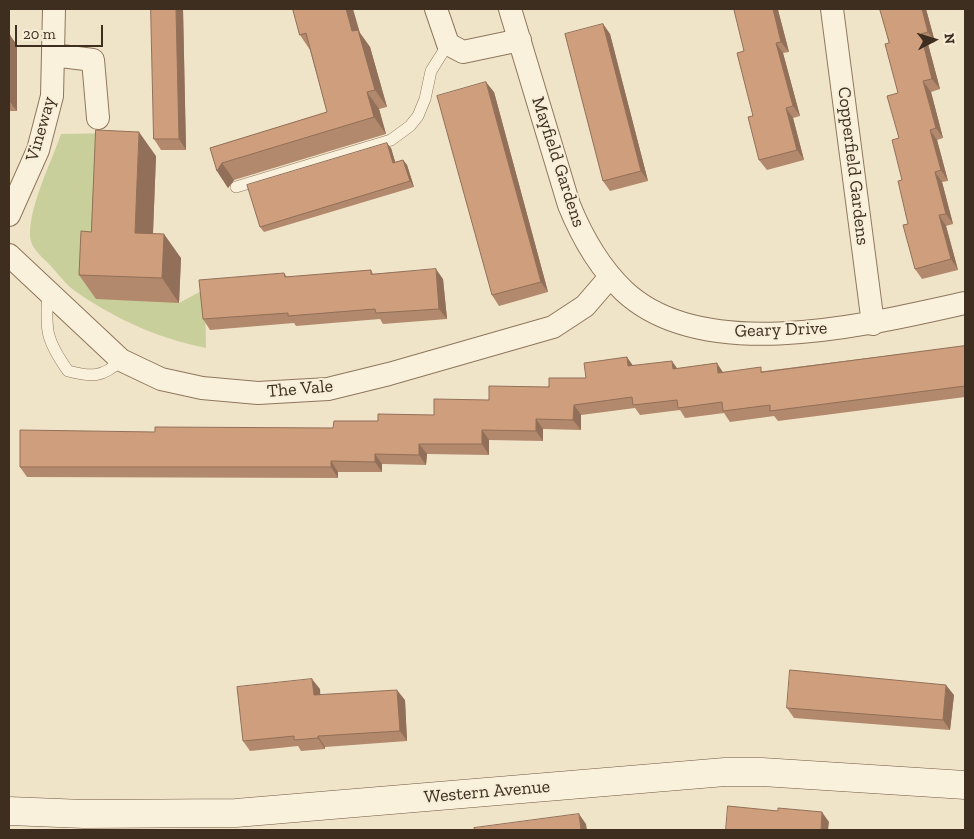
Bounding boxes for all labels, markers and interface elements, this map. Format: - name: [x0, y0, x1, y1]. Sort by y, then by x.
- scale bar: [18, 15, 105, 47]
- north arrow: [909, 15, 959, 65]
- text: 20 m: [23, 25, 56, 43]
- text: N: [941, 33, 958, 45]
- street label: Copperfield Gardens: [833, 86, 873, 246]
- street label: Vineway: [21, 94, 61, 164]
- street label: Mayfield Gardens: [527, 94, 589, 230]
- street label: Geary Drive: [734, 318, 828, 342]
- street label: The Vale: [266, 375, 334, 403]
- street label: Western Avenue: [423, 776, 551, 808]

